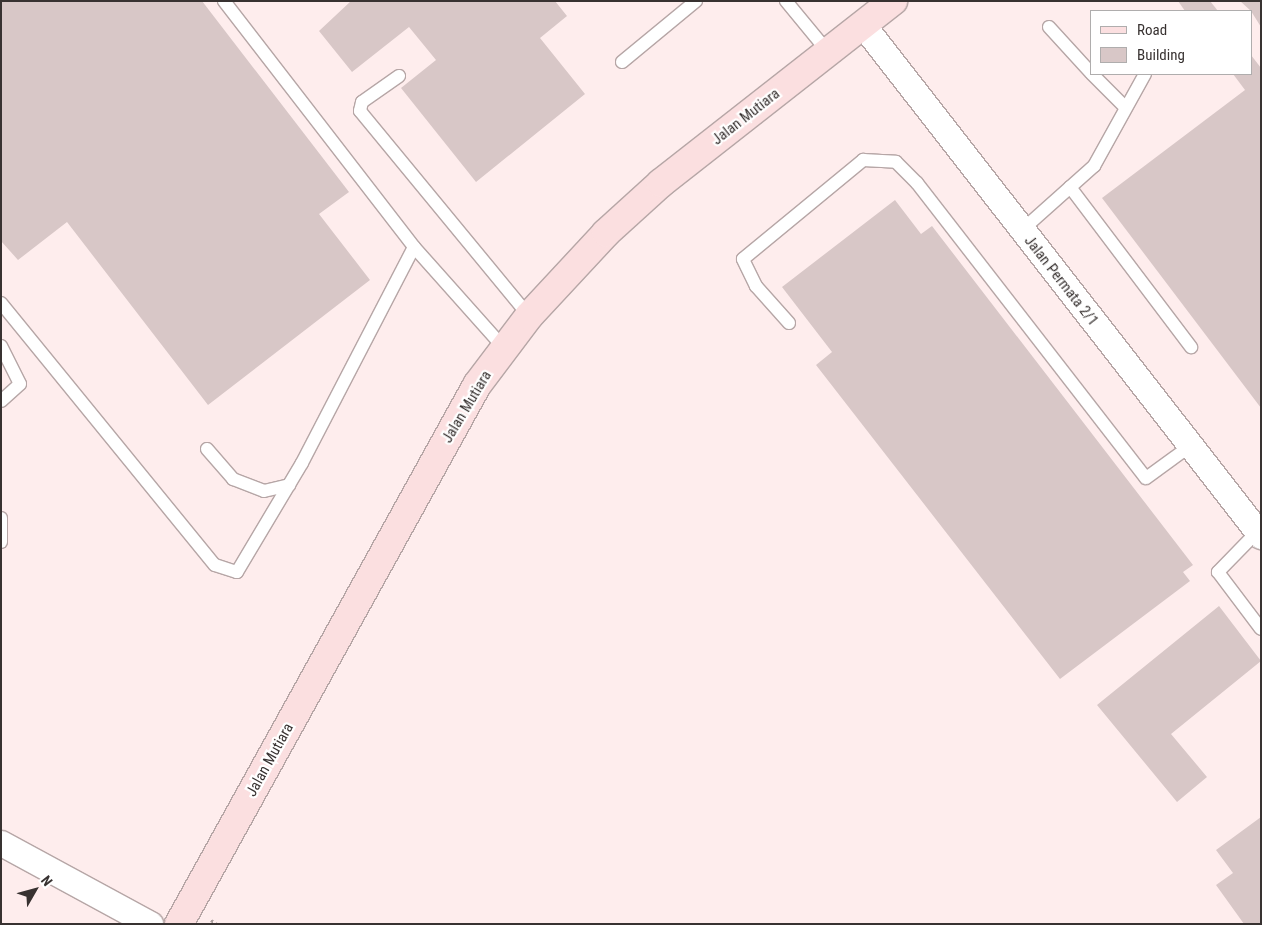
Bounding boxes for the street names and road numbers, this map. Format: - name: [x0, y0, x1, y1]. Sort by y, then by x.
- street label: Jalan Mutiara: [709, 85, 783, 149]
- street label: Jalan Permata 2/1: [1020, 232, 1102, 330]
- street label: Jalan Mutiara: [438, 368, 496, 446]
- street label: Jalan Mutiara: [243, 720, 297, 800]

